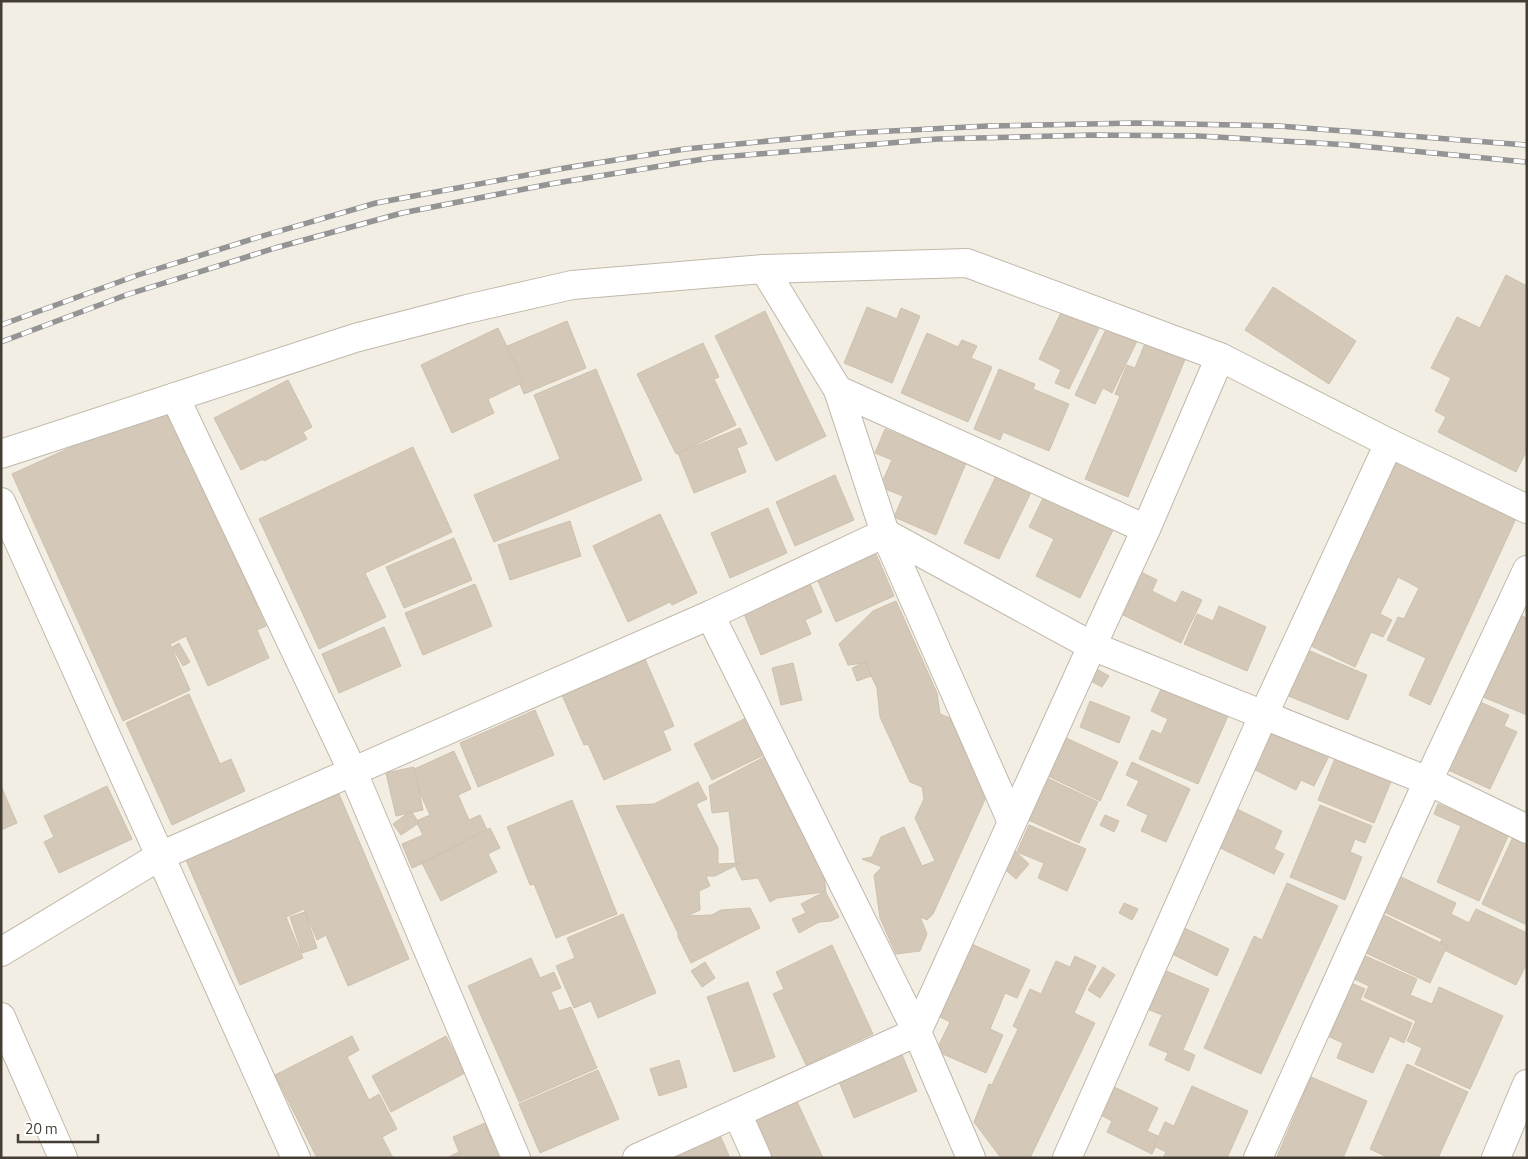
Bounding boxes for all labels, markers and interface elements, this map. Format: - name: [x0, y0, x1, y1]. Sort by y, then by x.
- scale bar: [18, 1112, 98, 1144]
- text: 20 m: [25, 1117, 58, 1140]

